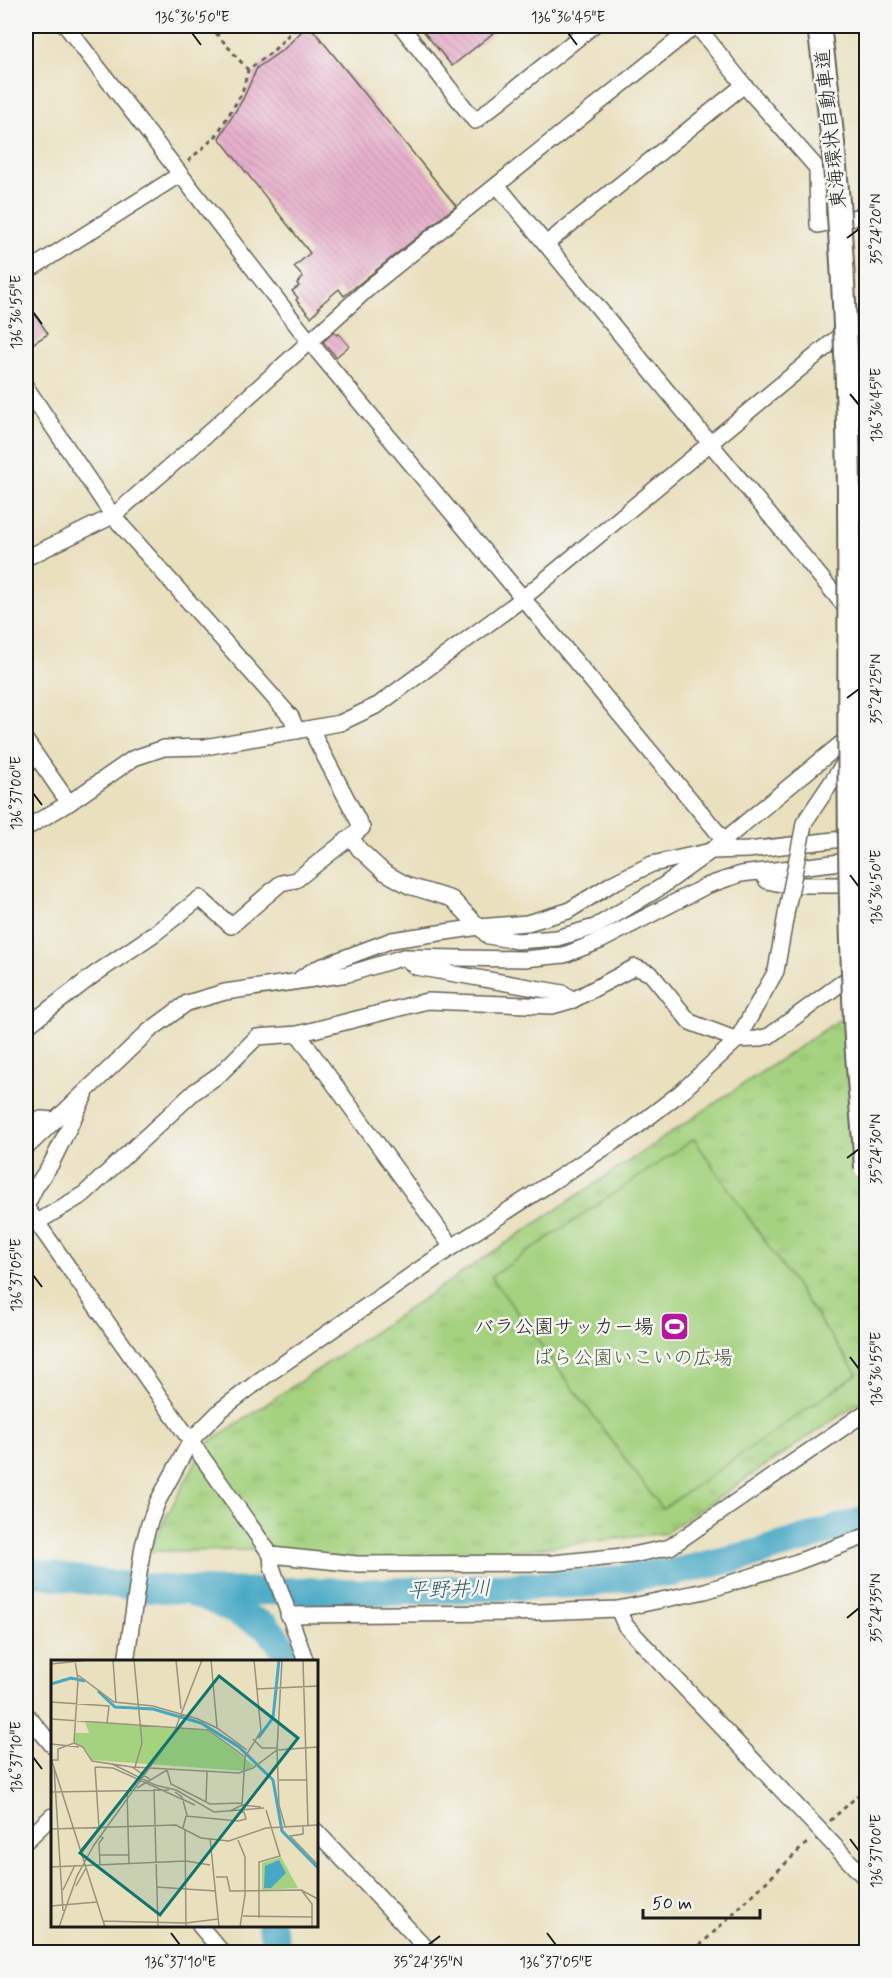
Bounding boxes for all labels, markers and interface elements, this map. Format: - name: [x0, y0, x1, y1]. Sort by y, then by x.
- text: 136°36'50"E: [154, 8, 230, 28]
- text: 136°36'45"E: [531, 8, 605, 28]
- street label: 東海環状自動車道: [810, 48, 853, 210]
- text: 35°24'20"N: [867, 194, 887, 264]
- text: 136°36'55"E: [7, 274, 27, 349]
- text: 136°36'45"E: [867, 368, 887, 442]
- text: 35°24'25"N: [867, 654, 887, 724]
- text: 136°37'00"E: [7, 756, 27, 830]
- text: 136°36'50"E: [867, 849, 887, 925]
- text: 35°24'30"N: [867, 1114, 887, 1184]
- text: 136°37'05"E: [7, 1238, 27, 1312]
- sports icon: バラ公園サッカー場: [659, 1310, 691, 1342]
- place label: バラ公園サッカー場: [474, 1314, 654, 1341]
- text: 136°36'55"E: [867, 1331, 887, 1406]
- park label: ばら公園いこいの広場: [533, 1345, 733, 1372]
- text: 35°24'35"N: [867, 1573, 887, 1643]
- water label: 平野井川: [407, 1575, 491, 1605]
- inset map: [51, 1660, 318, 1927]
- text: 136°37'10"E: [7, 1721, 27, 1793]
- text: 136°37'00"E: [867, 1814, 887, 1888]
- scale bar: [643, 1882, 760, 1920]
- text: 50 m: [652, 1892, 692, 1916]
- text: 136°37'10"E: [144, 1953, 216, 1973]
- text: 35°24'35"N: [393, 1953, 463, 1973]
- text: 136°37'05"E: [519, 1953, 593, 1973]

